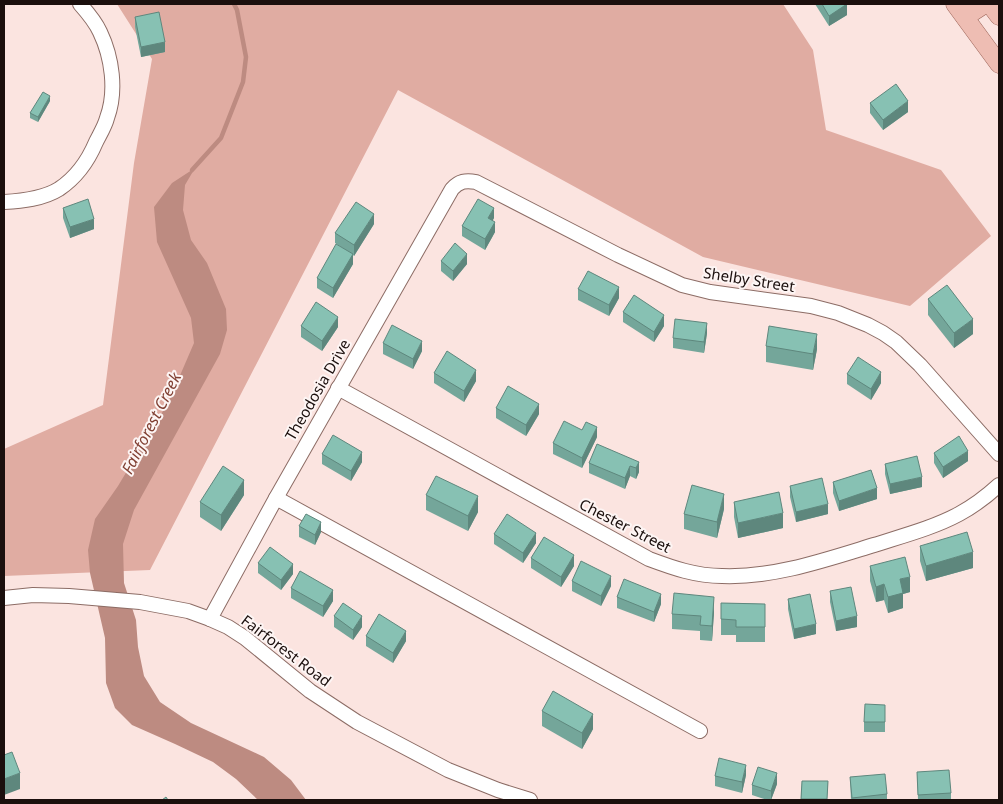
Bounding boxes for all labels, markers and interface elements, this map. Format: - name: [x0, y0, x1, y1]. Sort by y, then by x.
- street label: Shelby Street: [702, 262, 797, 296]
- street label: Theodosia Drive: [280, 335, 354, 444]
- water label: Fairforest Creek: [116, 368, 186, 477]
- street label: Chester Street: [576, 493, 675, 557]
- street label: Fairforest Road: [238, 610, 336, 691]

